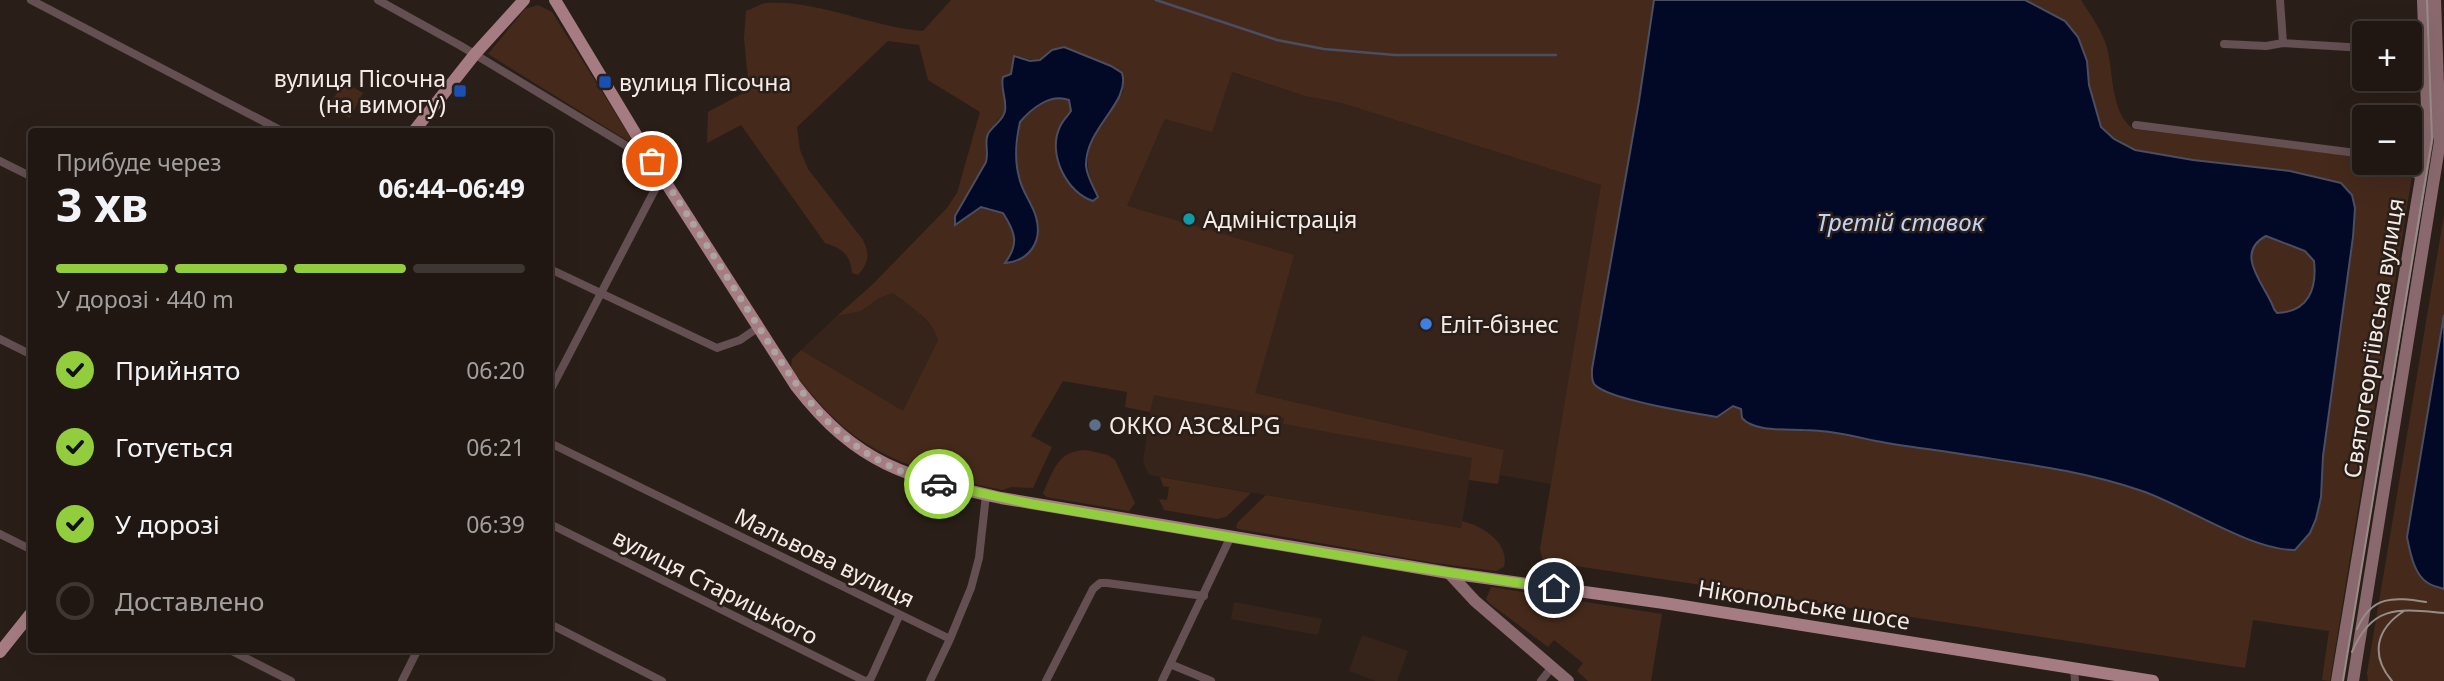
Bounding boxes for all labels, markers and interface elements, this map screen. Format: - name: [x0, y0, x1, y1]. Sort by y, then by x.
- map controls: [2352, 21, 2422, 175]
- button: +: [2352, 21, 2422, 91]
- place label: вулиця Пісочна (на вимогу): [274, 62, 446, 120]
- place label: вулиця Пісочна: [619, 66, 791, 98]
- marker: вулиця Пісочна: [597, 74, 613, 90]
- marker: вулиця Пісочна (на вимогу): [452, 83, 468, 99]
- button: −: [2352, 105, 2422, 175]
- pin: [622, 131, 682, 191]
- icon: bag: [633, 142, 671, 180]
- text: Прибуде через: [56, 146, 221, 178]
- text: 06:44–06:49: [378, 170, 525, 206]
- text: 3 хв: [56, 173, 148, 235]
- street label: Святогеоргіївська вулиця: [2335, 196, 2411, 480]
- place label: Адміністрація: [1203, 203, 1357, 235]
- water label: Третій ставок: [1816, 205, 1985, 238]
- marker: Адміністрація: [1181, 211, 1197, 227]
- text: У дорозі · 440 m: [56, 283, 234, 315]
- place label: Еліт-бізнес: [1440, 308, 1559, 340]
- marker: Еліт-бізнес: [1418, 316, 1434, 332]
- icon: check: [56, 351, 94, 389]
- text: Прийнято: [115, 352, 240, 388]
- text: 06:20: [466, 354, 525, 386]
- place label: ОККО АЗС&LPG: [1109, 409, 1281, 441]
- marker: ОККО АЗС&LPG: [1087, 417, 1103, 433]
- icon: check: [56, 428, 94, 466]
- text: Готується: [115, 429, 234, 465]
- text: 06:21: [466, 431, 525, 463]
- courier: [904, 449, 974, 519]
- icon: car: [920, 465, 958, 503]
- street label: Мальвова вулиця: [730, 500, 920, 614]
- icon: check: [56, 505, 94, 543]
- text: У дорозі: [115, 506, 220, 542]
- text: 06:39: [466, 508, 525, 540]
- street label: вулиця Старицького: [608, 520, 824, 652]
- pin: [1524, 558, 1584, 618]
- icon: home: [1535, 569, 1573, 607]
- street label: Нікопольське шосе: [1696, 571, 1912, 637]
- text: Доставлено: [115, 583, 264, 619]

